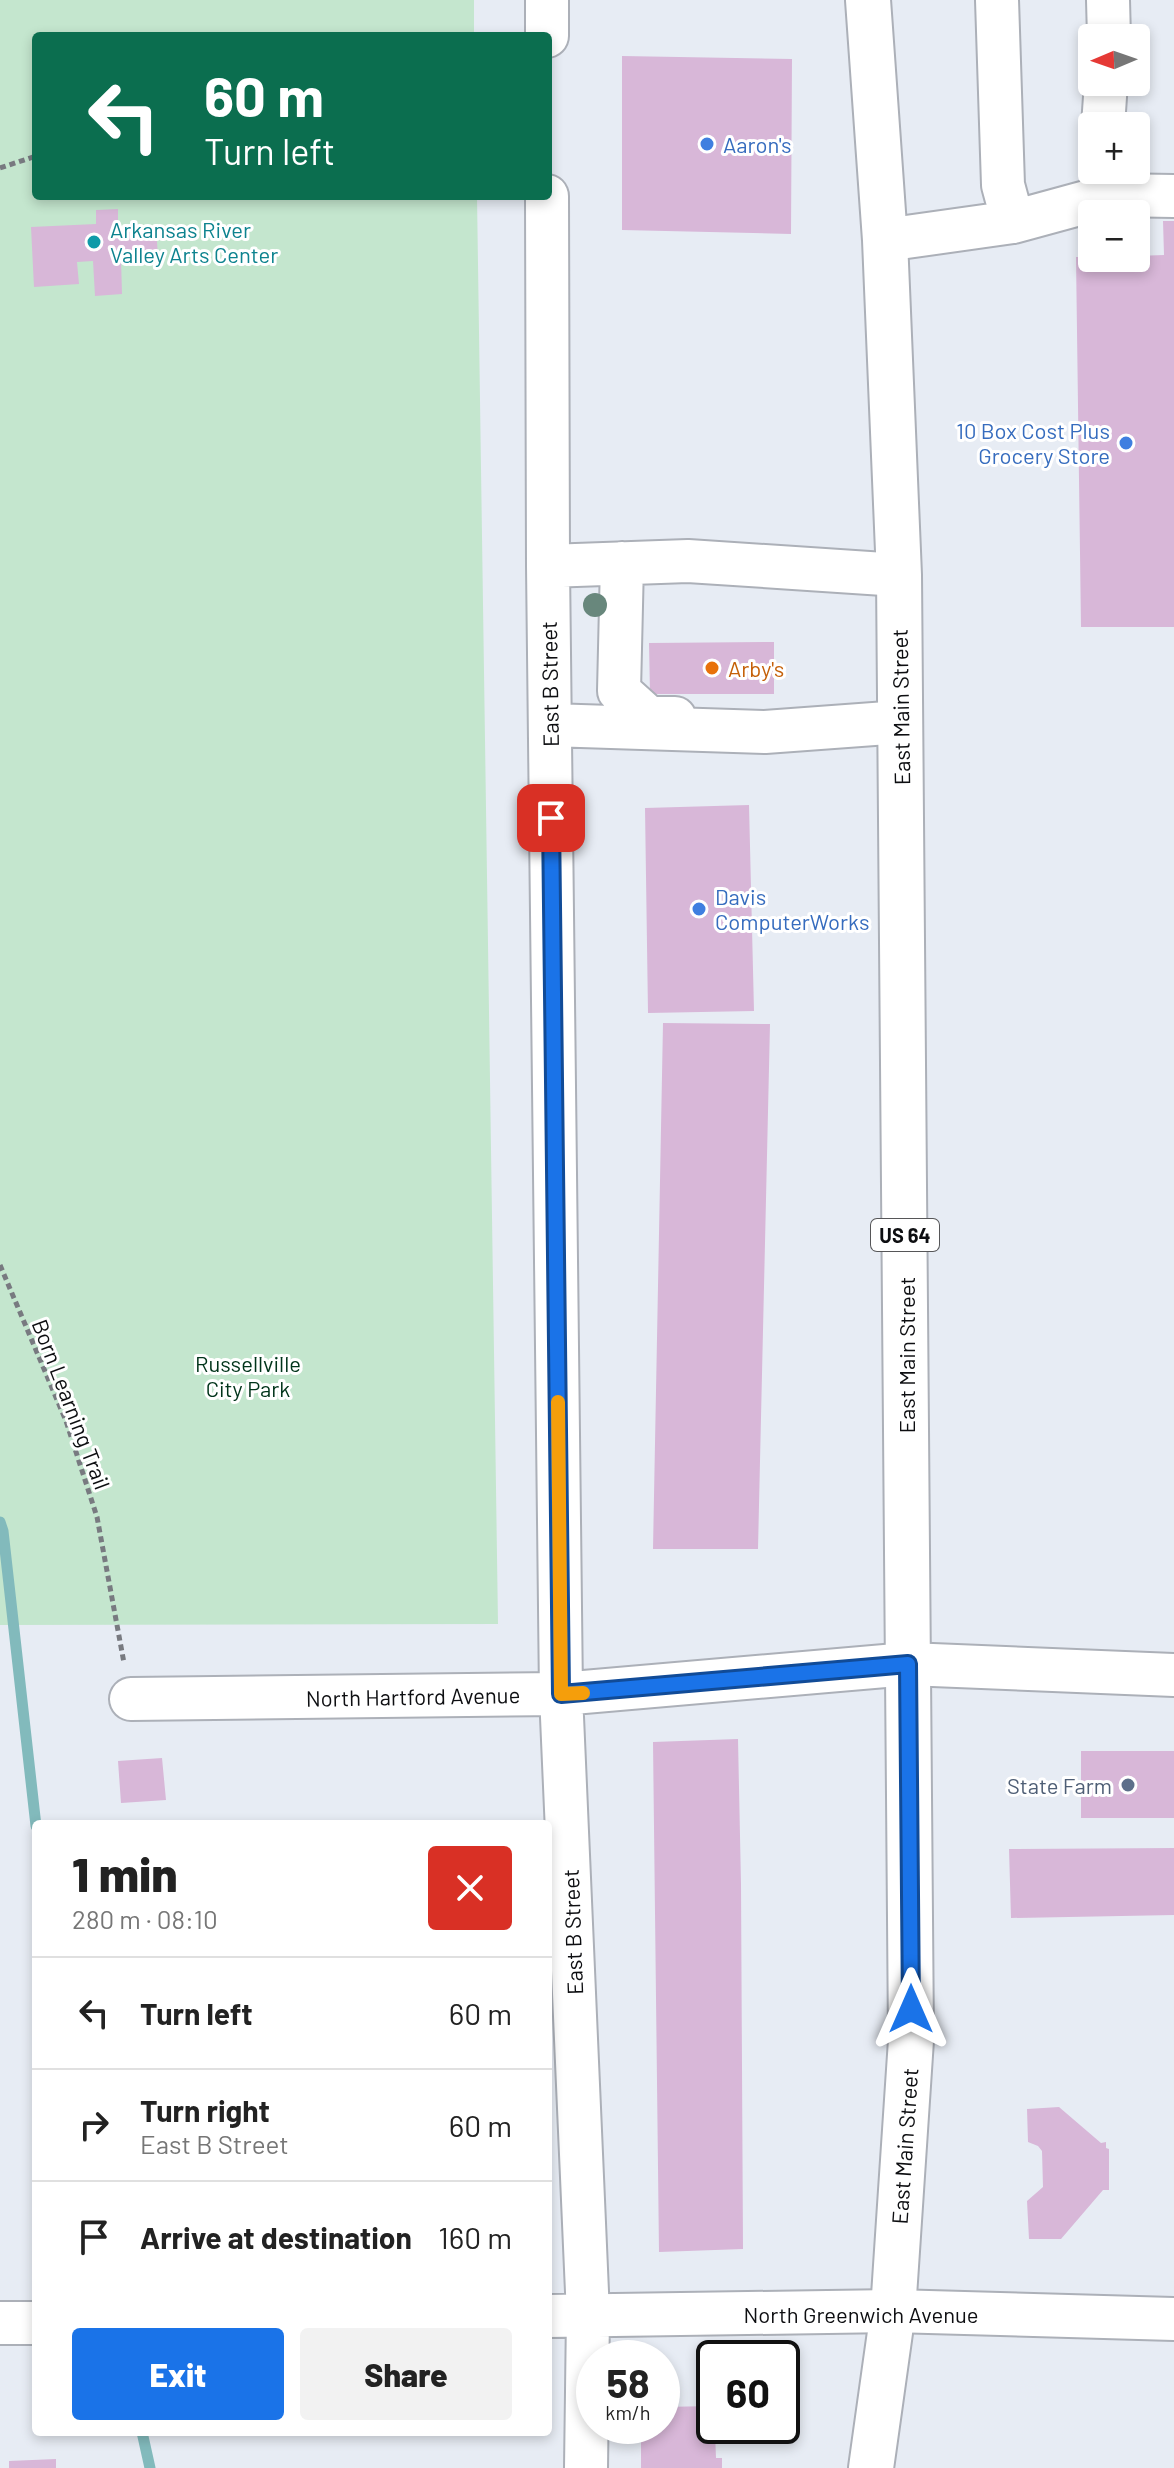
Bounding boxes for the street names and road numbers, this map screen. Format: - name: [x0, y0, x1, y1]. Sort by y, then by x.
- street label: East B Street: [535, 621, 563, 747]
- street label: East Main Street: [886, 629, 914, 785]
- road number: US 64: [871, 1219, 939, 1251]
- street label: East Main Street: [893, 1277, 919, 1433]
- street label: Born Learning Trail: [28, 1315, 116, 1493]
- street label: North Hartford Avenue: [306, 1681, 520, 1711]
- street label: East B Street: [557, 1869, 587, 1995]
- street label: East Main Street: [886, 2067, 922, 2225]
- street label: North Greenwich Avenue: [743, 2301, 979, 2327]

